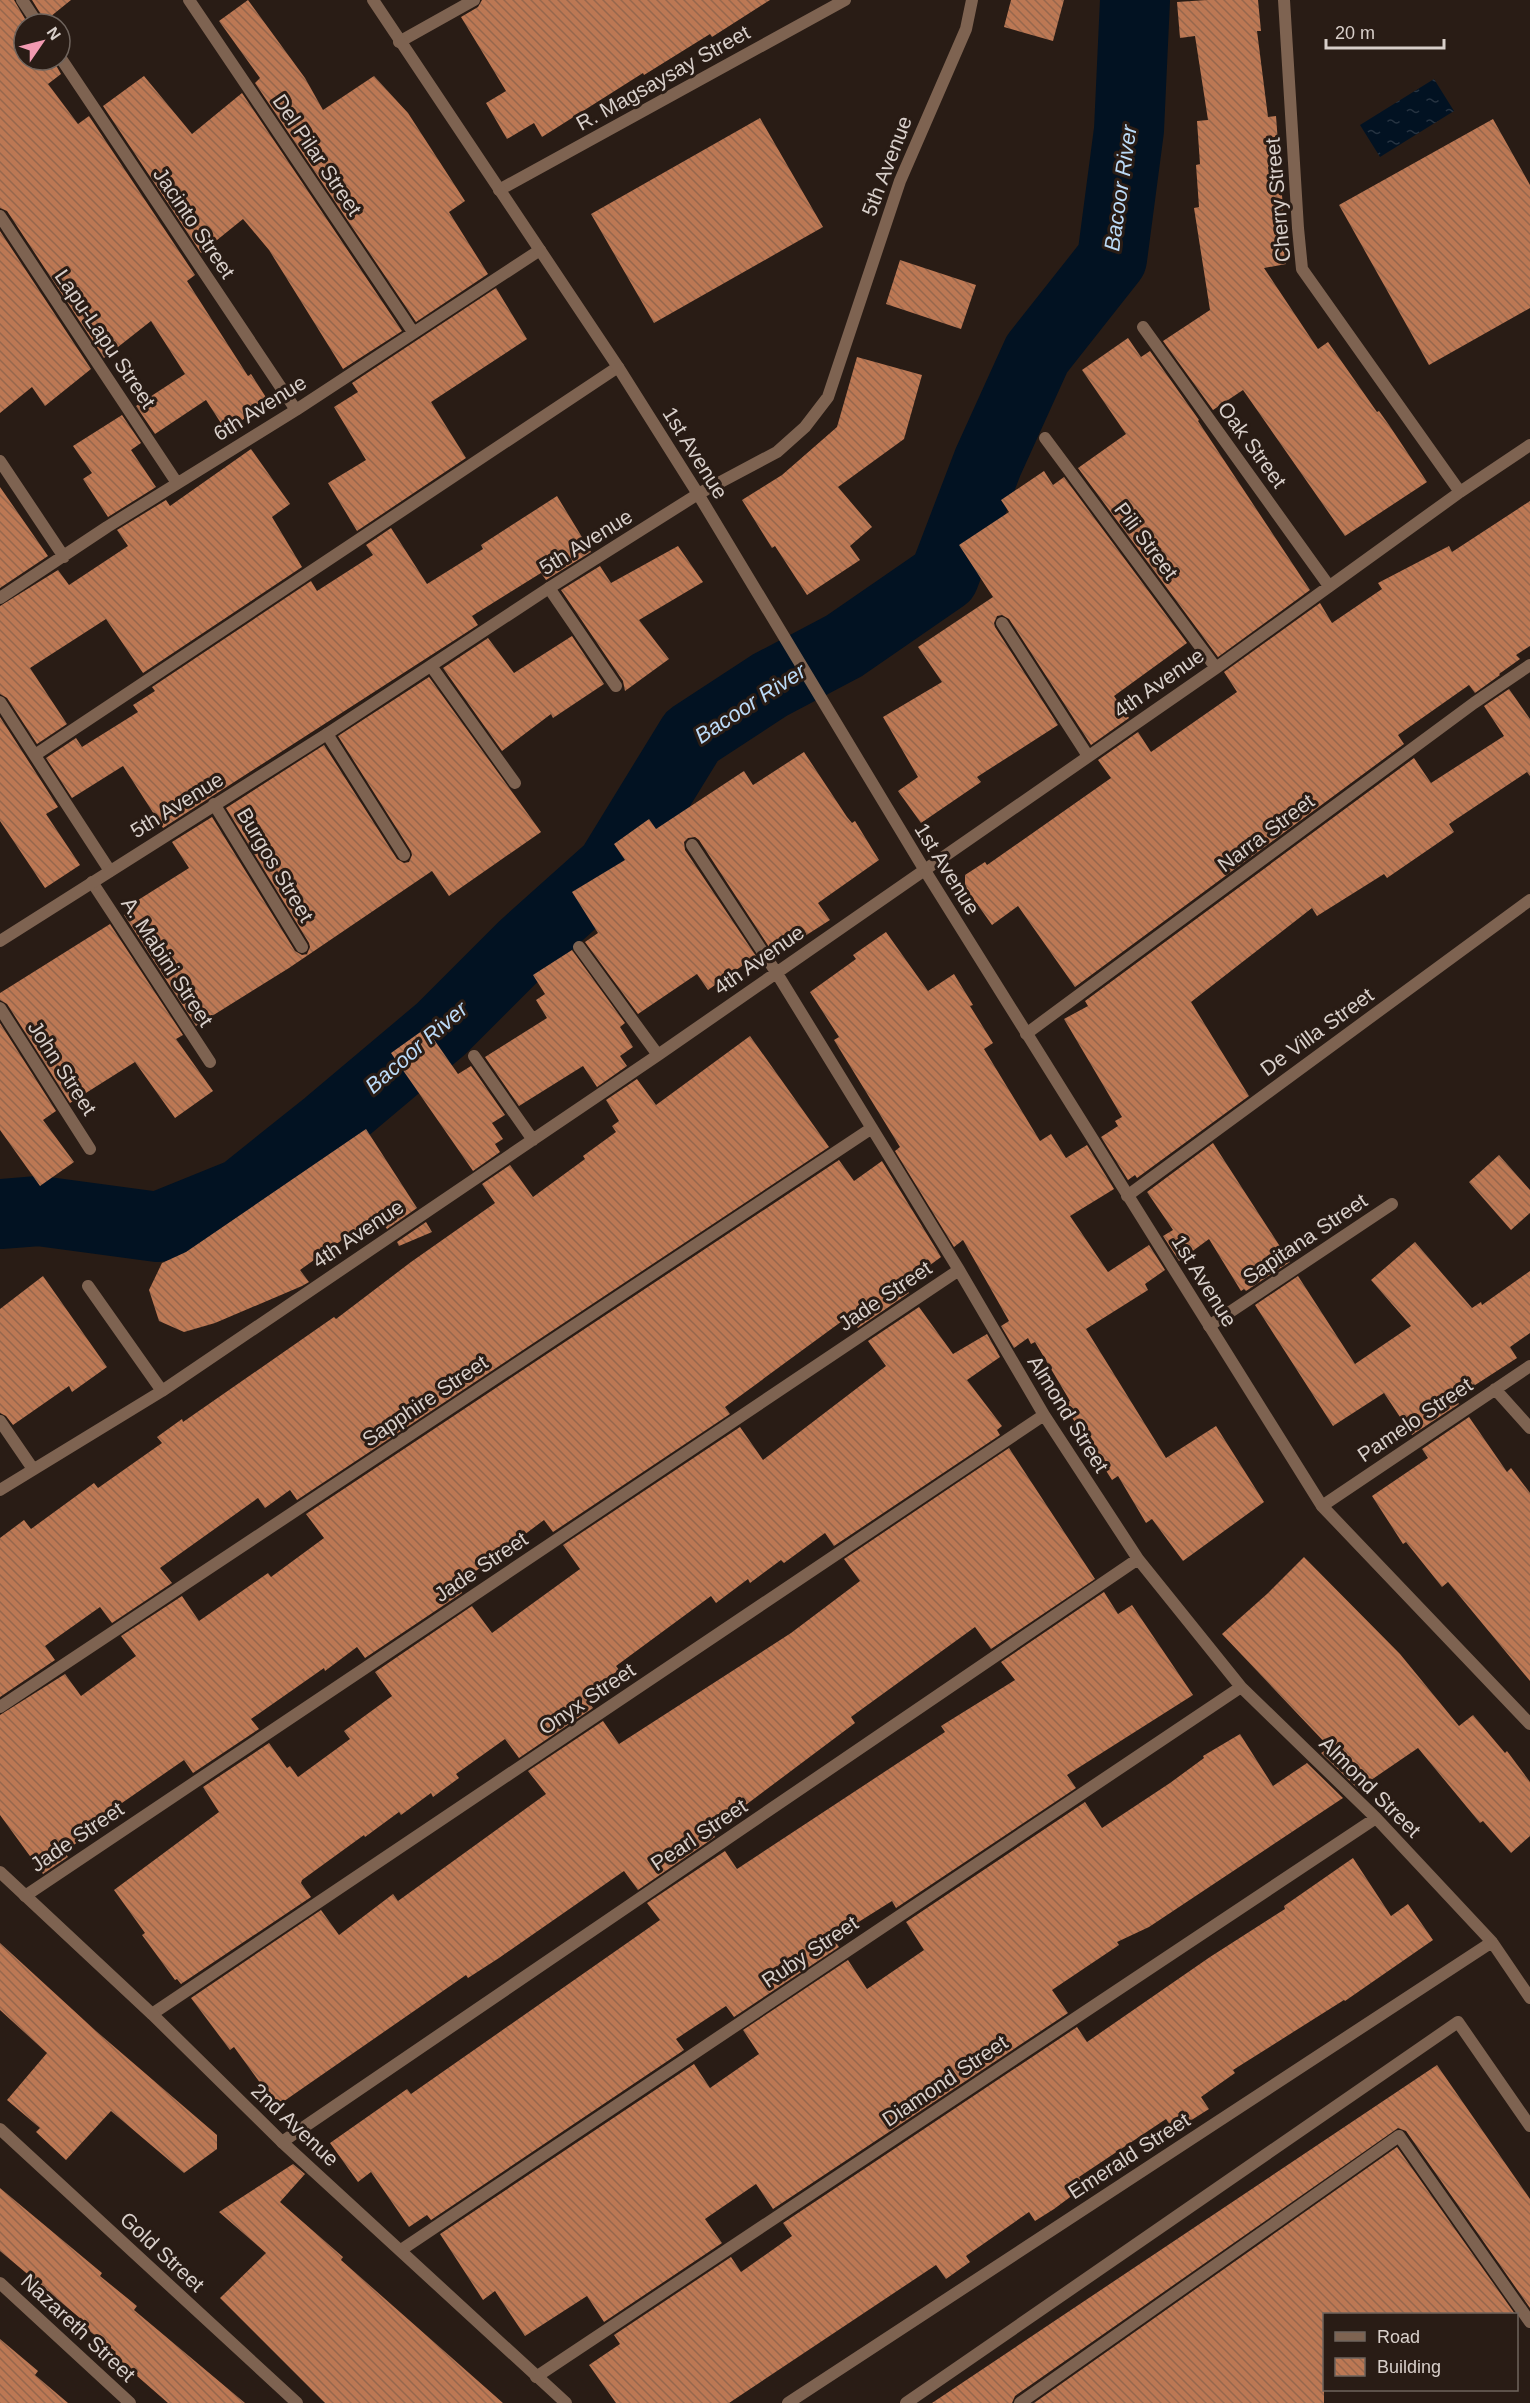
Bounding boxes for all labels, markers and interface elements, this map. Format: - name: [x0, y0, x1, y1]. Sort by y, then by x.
- north arrow: [12, 12, 72, 72]
- scale bar: [1326, 12, 1444, 50]
- street label: R. Magsaysay Street: [572, 20, 754, 135]
- text: 20 m: [1335, 23, 1375, 43]
- text: N: [44, 24, 64, 43]
- street label: Del Pilar Street: [268, 90, 367, 220]
- street label: 5th Avenue: [857, 113, 916, 219]
- water label: Bacoor River: [1099, 122, 1142, 253]
- street label: Cherry Street: [1261, 137, 1294, 263]
- street label: Jacinto Street: [149, 163, 240, 283]
- street label: Lapu-Lapu Street: [51, 265, 160, 413]
- street label: 6th Avenue: [209, 370, 310, 445]
- street label: Oak Street: [1214, 397, 1291, 492]
- street label: 1st Avenue: [658, 403, 733, 503]
- street label: Pili Street: [1110, 498, 1183, 584]
- street label: 5th Avenue: [535, 504, 636, 579]
- street label: 4th Avenue: [1109, 643, 1208, 722]
- water label: Bacoor River: [690, 657, 812, 749]
- street label: 5th Avenue: [126, 767, 227, 842]
- street label: Narra Street: [1213, 789, 1318, 876]
- street label: Burgos Street: [233, 804, 318, 926]
- street label: 1st Avenue: [910, 819, 985, 919]
- street label: A. Mabini Street: [117, 893, 218, 1031]
- street label: 4th Avenue: [709, 920, 808, 999]
- street label: De Villa Street: [1256, 983, 1378, 1080]
- water label: Bacoor River: [360, 995, 474, 1099]
- street label: John Street: [24, 1016, 101, 1119]
- street label: Sapitana Street: [1238, 1188, 1371, 1289]
- street label: 4th Avenue: [308, 1195, 408, 1272]
- street label: 1st Avenue: [1167, 1231, 1242, 1331]
- street label: Jade Street: [834, 1256, 936, 1335]
- street label: Sapphire Street: [358, 1350, 492, 1451]
- street label: Almond Street: [1023, 1351, 1114, 1476]
- street label: Pamelo Street: [1353, 1373, 1476, 1466]
- street label: Jade Street: [430, 1527, 532, 1606]
- street label: Onyx Street: [534, 1658, 639, 1739]
- street label: Almond Street: [1315, 1731, 1426, 1842]
- street label: Pearl Street: [646, 1794, 751, 1875]
- street label: Jade Street: [26, 1797, 128, 1876]
- street label: Ruby Street: [757, 1911, 862, 1992]
- street label: Diamond Street: [878, 2030, 1012, 2131]
- street label: 2nd Avenue: [247, 2079, 344, 2171]
- street label: Emerald Street: [1064, 2108, 1194, 2203]
- street label: Gold Street: [116, 2207, 209, 2296]
- street label: Nazareth Street: [17, 2269, 140, 2386]
- legend: [1323, 2313, 1518, 2391]
- text: Road: [1377, 2327, 1420, 2347]
- text: Building: [1377, 2357, 1441, 2377]

